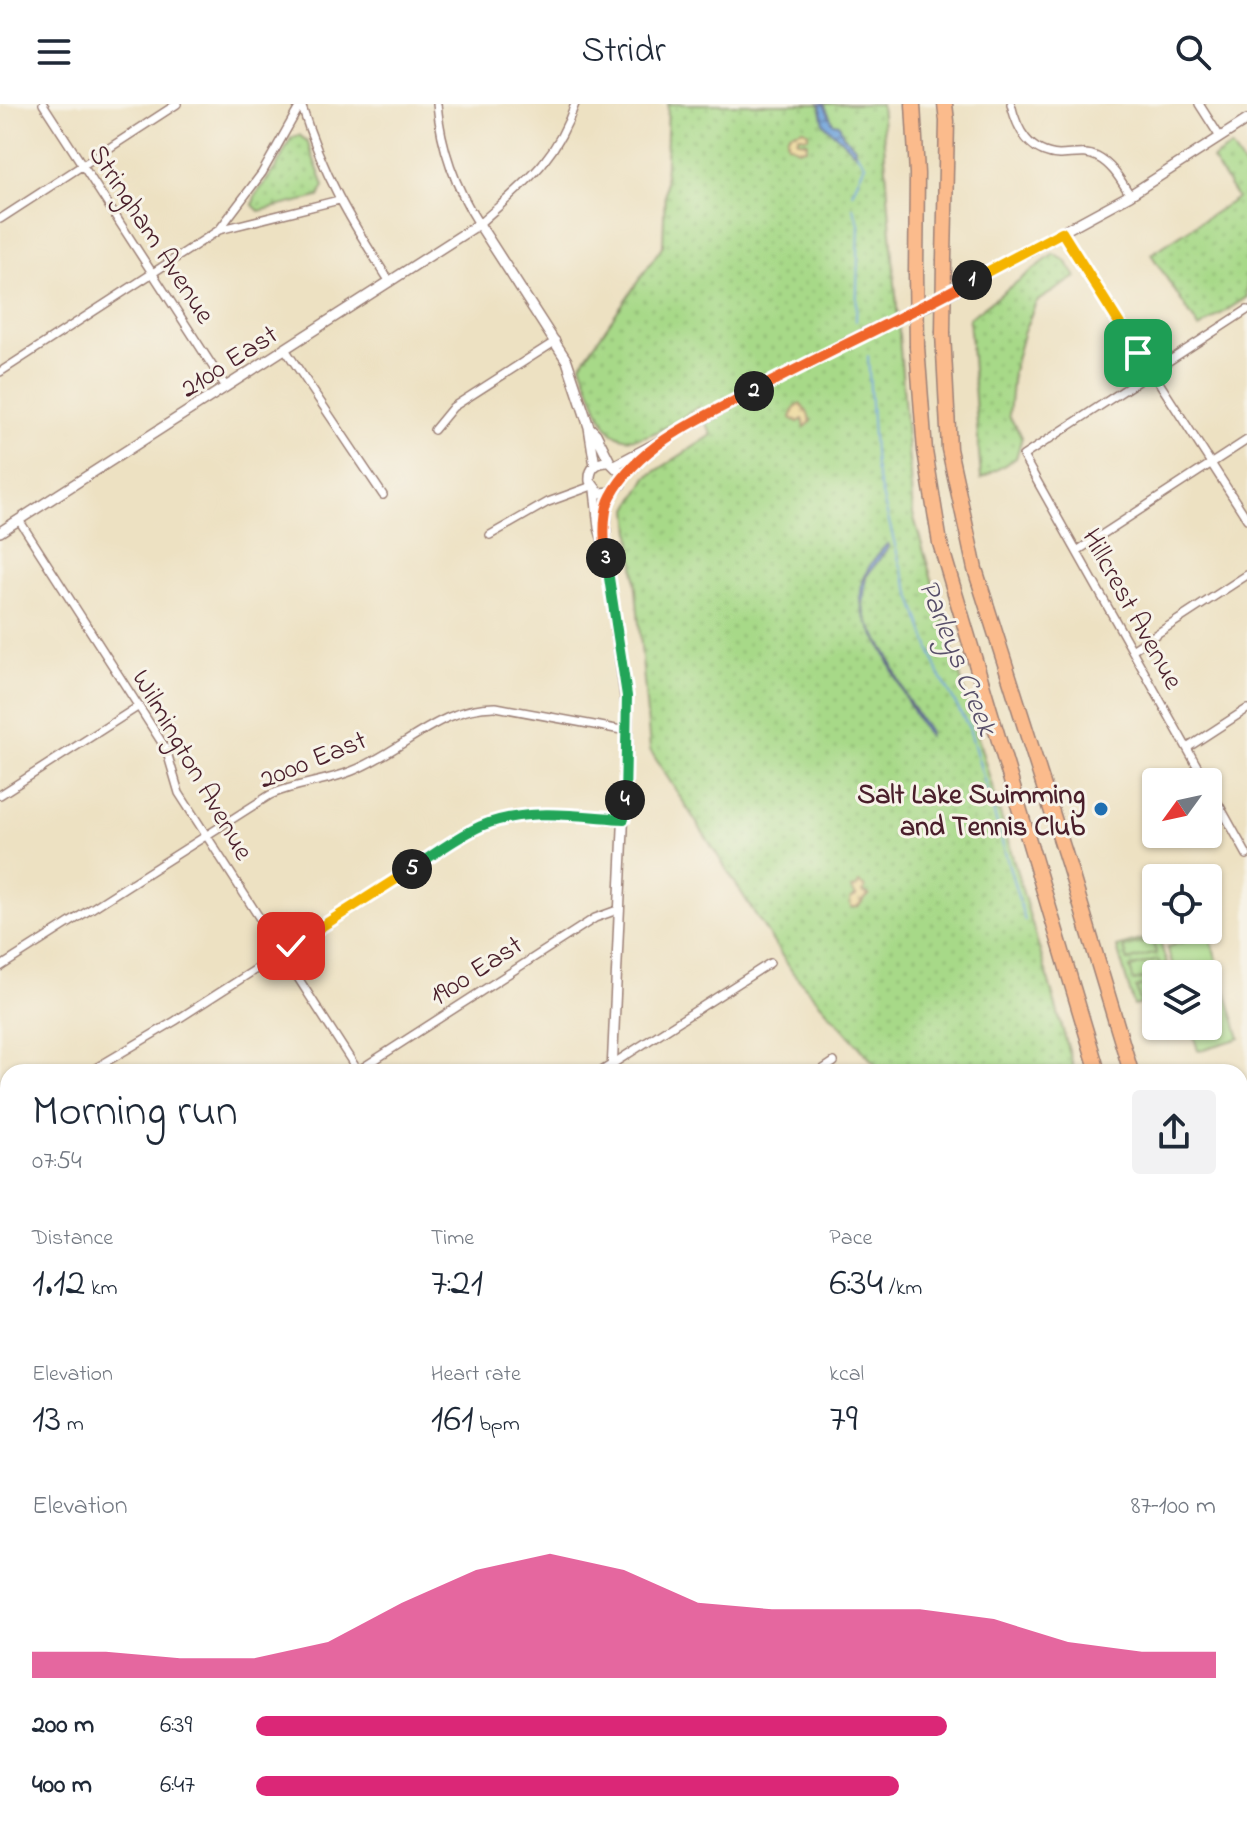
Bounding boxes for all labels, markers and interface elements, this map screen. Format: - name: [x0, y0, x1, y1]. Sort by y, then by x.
- text: Stridr: [581, 26, 666, 79]
- icon: menu: [32, 30, 76, 74]
- icon: search: [1171, 30, 1215, 74]
- street label: Stringham Avenue: [76, 137, 224, 333]
- pin: 1: [952, 260, 992, 300]
- text: 1: [969, 264, 976, 296]
- street label: 2100 East: [173, 316, 287, 410]
- pin: [1104, 319, 1172, 387]
- icon: arrive: [1116, 331, 1160, 375]
- pin: 2: [734, 371, 774, 411]
- text: 2: [749, 375, 759, 407]
- street label: Hillcrest Avenue: [1070, 522, 1192, 698]
- pin: 3: [586, 538, 626, 578]
- text: 3: [601, 542, 611, 574]
- water label: Parleys Creek: [905, 573, 1008, 744]
- street label: Wilmington Avenue: [120, 663, 263, 869]
- street label: 2000 East: [253, 721, 373, 801]
- north arrow: [1142, 768, 1222, 848]
- map controls: [1142, 768, 1222, 1040]
- place label: Salt Lake Swimming and Tennis Club: [857, 776, 1085, 849]
- pin: 4: [605, 780, 645, 820]
- text: 4: [620, 784, 630, 816]
- marker: Salt Lake Swimming and Tennis Club: [1092, 800, 1110, 818]
- pin: 5: [392, 849, 432, 889]
- text: 5: [406, 853, 418, 885]
- button: locate: [1142, 864, 1222, 944]
- pin: [257, 912, 325, 980]
- icon: check: [269, 924, 313, 968]
- street label: 1900 East: [422, 926, 532, 1018]
- button: layers: [1142, 960, 1222, 1040]
- text: Morning run: [32, 1081, 238, 1145]
- button: share: [1132, 1090, 1216, 1174]
- text: 07:54: [32, 1143, 82, 1181]
- text: Distance: [32, 1223, 113, 1255]
- text: Time: [431, 1223, 474, 1255]
- text: Pace: [829, 1223, 872, 1255]
- text: 1.12: [32, 1255, 85, 1314]
- text: 7:21: [431, 1255, 483, 1314]
- text: 6:34: [829, 1255, 883, 1314]
- text: km: [85, 1273, 118, 1305]
- text: /km: [883, 1273, 922, 1305]
- text: Elevation: [32, 1359, 113, 1391]
- text: Heart rate: [431, 1359, 521, 1391]
- text: kcal: [829, 1359, 864, 1391]
- text: 13: [32, 1391, 61, 1450]
- text: 161: [431, 1391, 474, 1450]
- text: 79: [829, 1391, 858, 1450]
- text: m: [61, 1409, 84, 1441]
- text: bpm: [474, 1409, 520, 1441]
- text: Elevation: [32, 1488, 128, 1526]
- text: 87–100 m: [1131, 1488, 1216, 1526]
- text: 200 m: [32, 1707, 94, 1745]
- text: 6:39: [160, 1707, 192, 1745]
- text: 400 m: [32, 1767, 92, 1805]
- text: 6:47: [160, 1767, 195, 1805]

